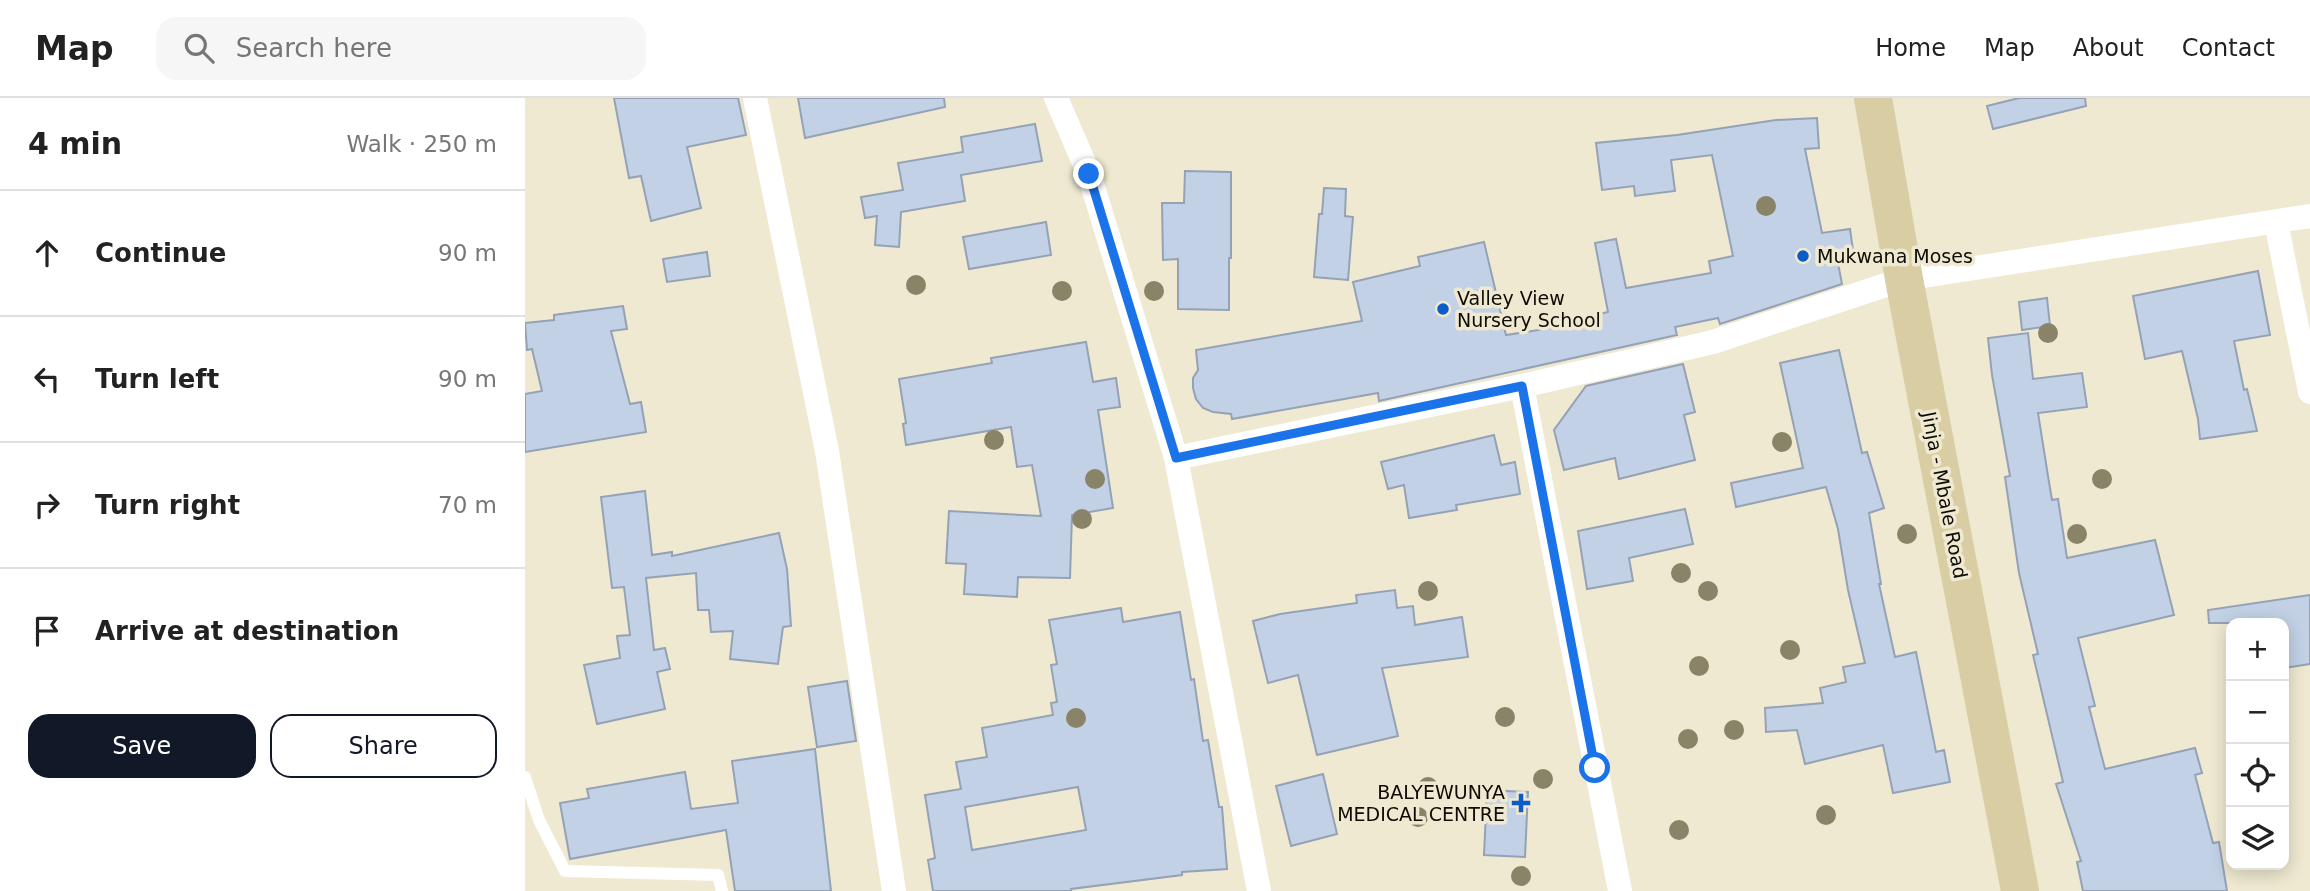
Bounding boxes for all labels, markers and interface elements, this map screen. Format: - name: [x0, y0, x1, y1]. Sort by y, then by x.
- search box: [156, 17, 646, 80]
- text: Map: [35, 29, 114, 68]
- icon: search: [180, 29, 218, 67]
- text: Search here: [236, 33, 392, 63]
- text: Home: [1875, 34, 1946, 62]
- text: Map: [1984, 34, 2035, 62]
- text: About: [2073, 34, 2144, 62]
- text: Contact: [2182, 34, 2275, 62]
- text: 4 min: [28, 126, 122, 161]
- text: Walk · 250 m: [346, 131, 497, 157]
- route end: [1073, 158, 1104, 189]
- icon: ahead: [28, 234, 66, 272]
- text: Continue: [95, 238, 226, 268]
- text: 90 m: [438, 240, 497, 266]
- place label: Mukwana Moses: [1817, 245, 1973, 267]
- marker: Mukwana Moses: [1795, 248, 1811, 264]
- place label: Valley View Nursery School: [1457, 287, 1601, 331]
- marker: Valley View Nursery School: [1435, 301, 1451, 317]
- icon: left: [28, 360, 66, 398]
- text: Turn left: [95, 364, 219, 394]
- text: 90 m: [438, 366, 497, 392]
- street label: Jinja - Mbale Road: [1918, 409, 1972, 580]
- icon: right: [28, 486, 66, 524]
- text: Turn right: [95, 490, 240, 520]
- text: 70 m: [438, 492, 497, 518]
- icon: arrive: [28, 612, 66, 650]
- text: Arrive at destination: [95, 616, 399, 646]
- map controls: [2226, 618, 2289, 870]
- button: +: [2226, 618, 2289, 681]
- button: −: [2226, 681, 2289, 744]
- button: Save: [28, 714, 256, 778]
- button: Share: [270, 714, 497, 778]
- button: locate: [2226, 744, 2289, 807]
- route start: [1579, 752, 1610, 783]
- place label: BALYEWUNYA MEDICAL CENTRE: [1337, 781, 1505, 825]
- marker: BALYEWUNYA MEDICAL CENTRE: [1511, 793, 1531, 813]
- button: layers: [2226, 807, 2289, 870]

